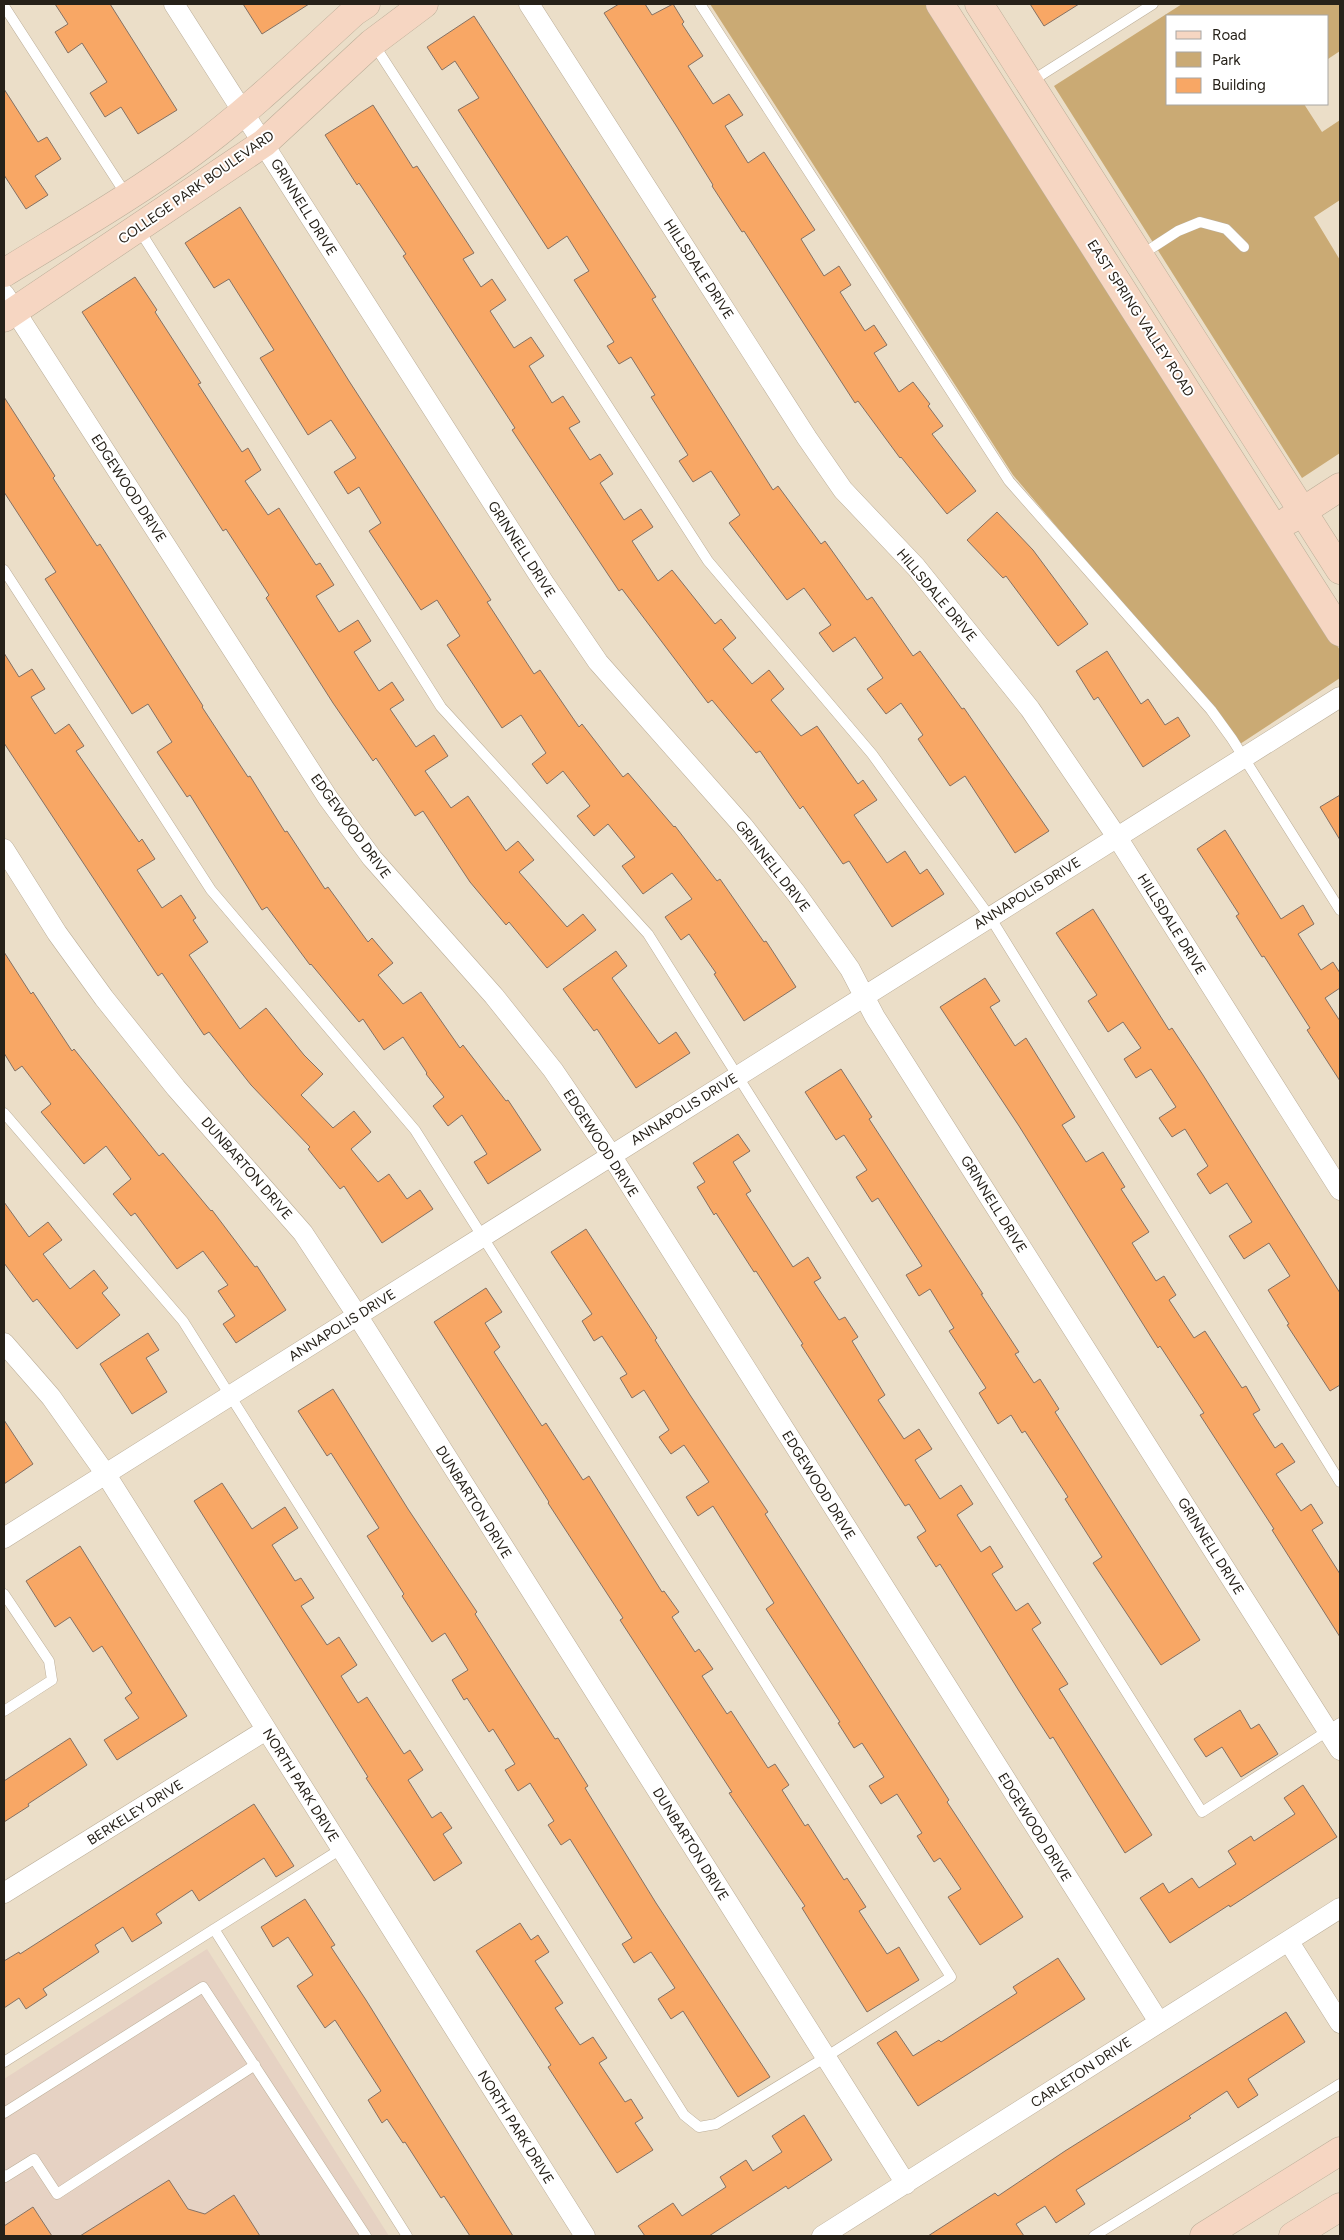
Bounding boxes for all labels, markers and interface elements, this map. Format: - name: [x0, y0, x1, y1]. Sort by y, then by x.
- legend: [1166, 15, 1329, 105]
- text: Road: [1212, 26, 1247, 44]
- text: Park: [1212, 51, 1241, 69]
- text: Building: [1212, 76, 1266, 94]
- street label: COLLEGE PARK BOULEVARD: [115, 127, 278, 248]
- street label: GRINNELL DRIVE: [267, 156, 340, 259]
- street label: HILLSDALE DRIVE: [660, 216, 737, 322]
- street label: EAST SPRING VALLEY ROAD: [1083, 237, 1198, 400]
- street label: EDGEWOOD DRIVE: [87, 431, 170, 545]
- street label: GRINNELL DRIVE: [484, 498, 559, 601]
- street label: HILLSDALE DRIVE: [893, 546, 980, 645]
- street label: EDGEWOOD DRIVE: [307, 771, 394, 882]
- street label: GRINNELL DRIVE: [732, 817, 814, 915]
- street label: ANNAPOLIS DRIVE: [971, 854, 1084, 933]
- street label: HILLSDALE DRIVE: [1134, 871, 1209, 978]
- street label: ANNAPOLIS DRIVE: [628, 1070, 741, 1149]
- street label: EDGEWOOD DRIVE: [559, 1086, 642, 1200]
- street label: DUNBARTON DRIVE: [198, 1114, 296, 1223]
- street label: GRINNELL DRIVE: [957, 1153, 1030, 1256]
- street label: ANNAPOLIS DRIVE: [286, 1286, 399, 1365]
- street label: EDGEWOOD DRIVE: [778, 1428, 859, 1543]
- street label: DUNBARTON DRIVE: [432, 1443, 515, 1562]
- street label: GRINNELL DRIVE: [1174, 1495, 1247, 1598]
- street label: NORTH PARK DRIVE: [259, 1725, 342, 1845]
- street label: EDGEWOOD DRIVE: [994, 1770, 1075, 1885]
- street label: BERKELEY DRIVE: [84, 1776, 186, 1849]
- street label: DUNBARTON DRIVE: [649, 1785, 732, 1904]
- street label: CARLETON DRIVE: [1028, 2033, 1135, 2111]
- street label: NORTH PARK DRIVE: [474, 2067, 557, 2187]

